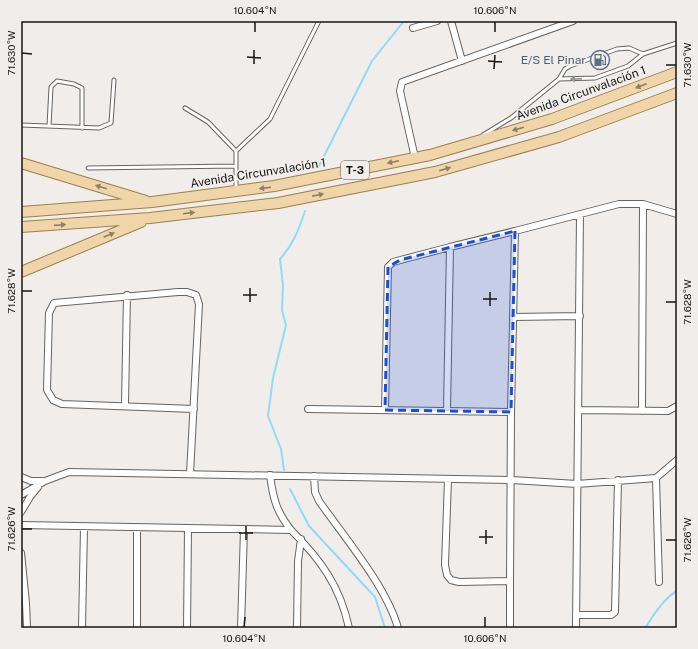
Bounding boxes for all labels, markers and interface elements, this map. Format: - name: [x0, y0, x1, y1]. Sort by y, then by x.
- text: 10.604°N: [233, 4, 277, 16]
- text: 10.606°N: [473, 4, 517, 16]
- text: 71.630°W: [5, 30, 17, 76]
- text: 71.630°W: [681, 42, 693, 88]
- fuel station icon: E/S El Pinar: [589, 49, 611, 71]
- place label: E/S El Pinar: [521, 53, 586, 67]
- street label: Avenida Circunvalación 1: [514, 63, 648, 123]
- one-way arrow: [569, 76, 582, 82]
- one-way arrow: [634, 83, 646, 89]
- one-way arrow: [512, 126, 524, 132]
- street label: Avenida Circunvalación 1: [189, 155, 327, 191]
- one-way arrow: [386, 160, 399, 166]
- road number: T-3: [341, 161, 369, 179]
- one-way arrow: [440, 166, 452, 172]
- one-way arrow: [95, 184, 107, 190]
- one-way arrow: [259, 184, 271, 191]
- one-way arrow: [312, 191, 324, 197]
- one-way arrow: [183, 210, 195, 217]
- one-way arrow: [54, 221, 66, 228]
- one-way arrow: [103, 232, 114, 238]
- text: 71.628°W: [5, 268, 17, 314]
- text: 71.628°W: [681, 279, 693, 325]
- text: 71.626°W: [5, 506, 17, 552]
- text: 71.626°W: [681, 517, 693, 563]
- text: 10.604°N: [222, 632, 266, 644]
- text: 10.606°N: [463, 632, 507, 644]

